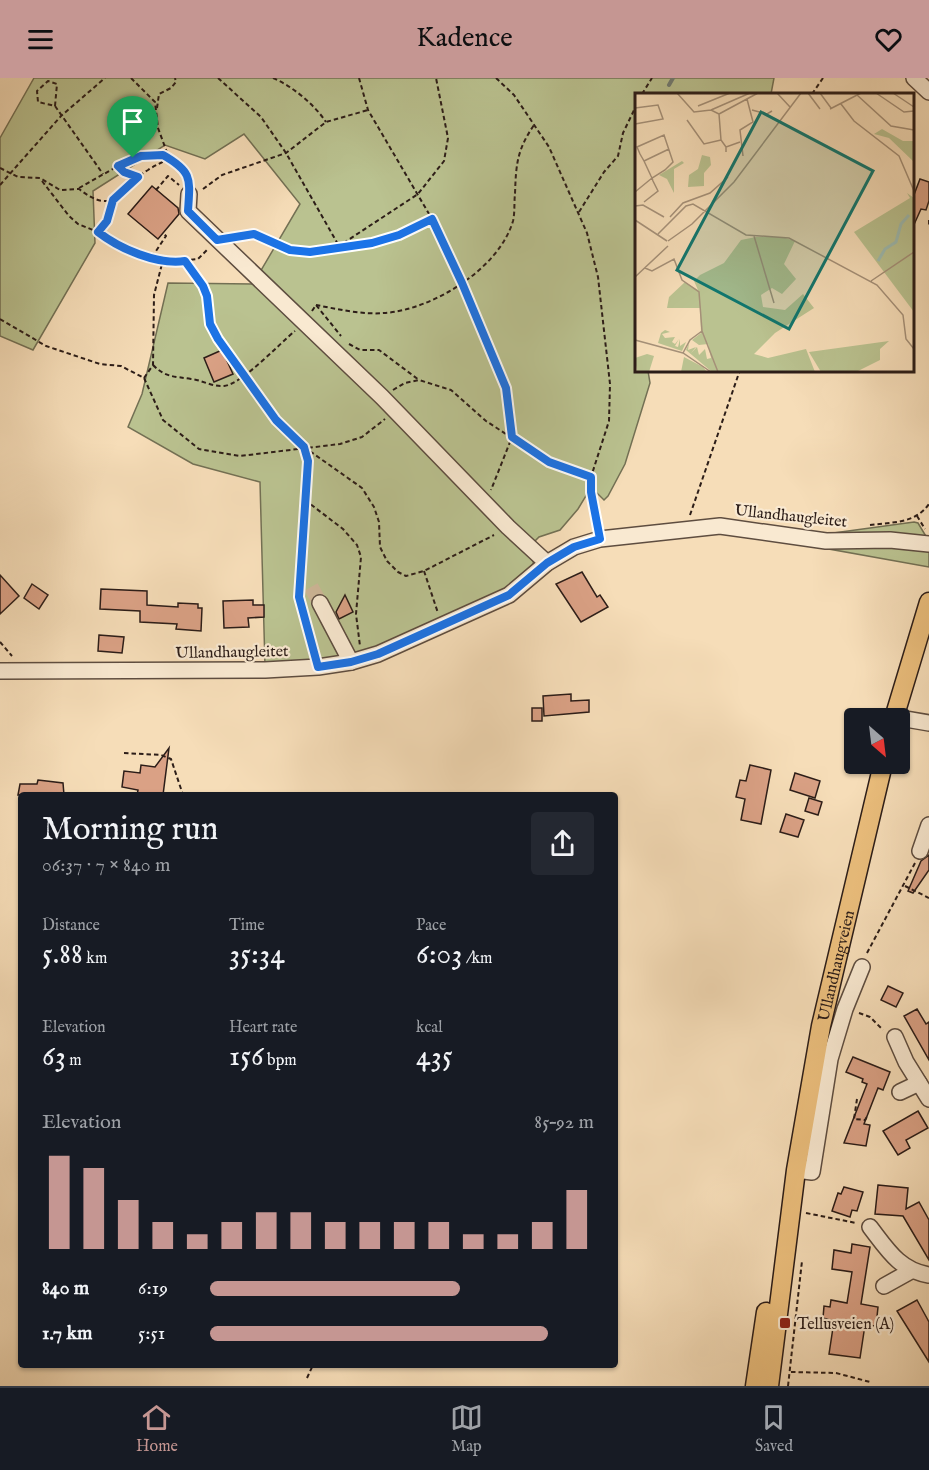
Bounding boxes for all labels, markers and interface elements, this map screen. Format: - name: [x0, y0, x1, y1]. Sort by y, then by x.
- text: Kadence: [416, 22, 513, 56]
- icon: menu: [24, 23, 57, 56]
- icon: heart: [872, 23, 905, 56]
- inset map: [635, 93, 914, 372]
- pin: [107, 96, 158, 158]
- icon: arrive: [116, 105, 149, 138]
- street label: Ullandhaugleitet: [734, 501, 849, 533]
- street label: Ullandhaugleitet: [175, 642, 289, 664]
- north arrow: [844, 708, 910, 774]
- map controls: [844, 708, 910, 774]
- text: Morning run: [42, 809, 218, 851]
- button: share: [531, 812, 594, 875]
- text: 06:37 · 7 × 840 m: [42, 853, 170, 878]
- street label: Ullandhaugveien: [814, 908, 860, 1024]
- text: Distance: [42, 916, 100, 936]
- text: Time: [229, 916, 265, 936]
- text: Pace: [416, 916, 446, 936]
- text: 5.88: [42, 936, 83, 974]
- text: 35:34: [229, 936, 285, 974]
- text: 6:03: [416, 936, 463, 974]
- text: km: [83, 949, 107, 969]
- text: /km: [463, 949, 492, 969]
- text: Elevation: [42, 1018, 105, 1038]
- text: Heart rate: [229, 1018, 297, 1038]
- text: kcal: [416, 1018, 443, 1038]
- text: 63: [42, 1038, 66, 1076]
- text: 156: [229, 1038, 264, 1076]
- text: 435: [416, 1038, 453, 1076]
- text: m: [66, 1051, 82, 1071]
- text: bpm: [264, 1051, 297, 1071]
- text: Elevation: [42, 1110, 121, 1135]
- text: 85–92 m: [534, 1110, 594, 1135]
- text: 840 m: [42, 1276, 89, 1301]
- text: 6:19: [138, 1276, 168, 1301]
- place label: Tellusveien (A): [797, 1315, 894, 1335]
- marker: Tellusveien (A): [778, 1316, 792, 1330]
- text: 1.7 km: [42, 1321, 93, 1346]
- text: 5:51: [138, 1321, 165, 1346]
- tab: Home: [136, 1401, 178, 1457]
- tab: Map: [450, 1401, 483, 1457]
- tab: Saved: [755, 1401, 793, 1457]

